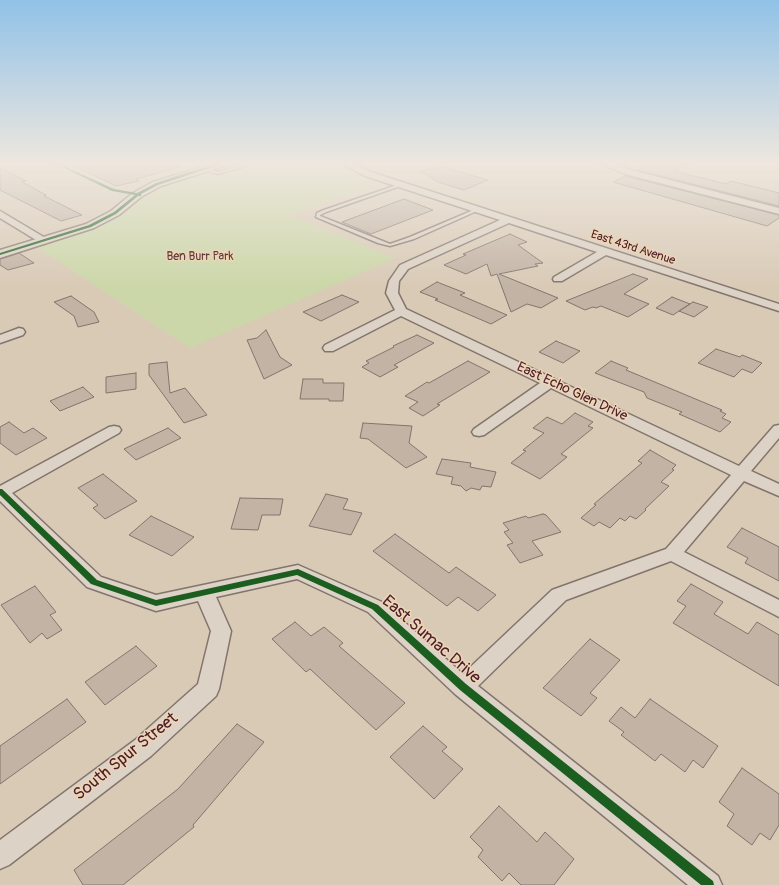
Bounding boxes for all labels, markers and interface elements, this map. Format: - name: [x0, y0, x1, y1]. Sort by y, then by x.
- street label: East 43rd Avenue: [589, 228, 677, 268]
- park label: Ben Burr Park: [167, 250, 233, 264]
- street label: East Echo Glen Drive: [514, 359, 630, 425]
- street label: East Sumac Drive: [377, 591, 485, 689]
- street label: South Spur Street: [70, 709, 182, 805]

